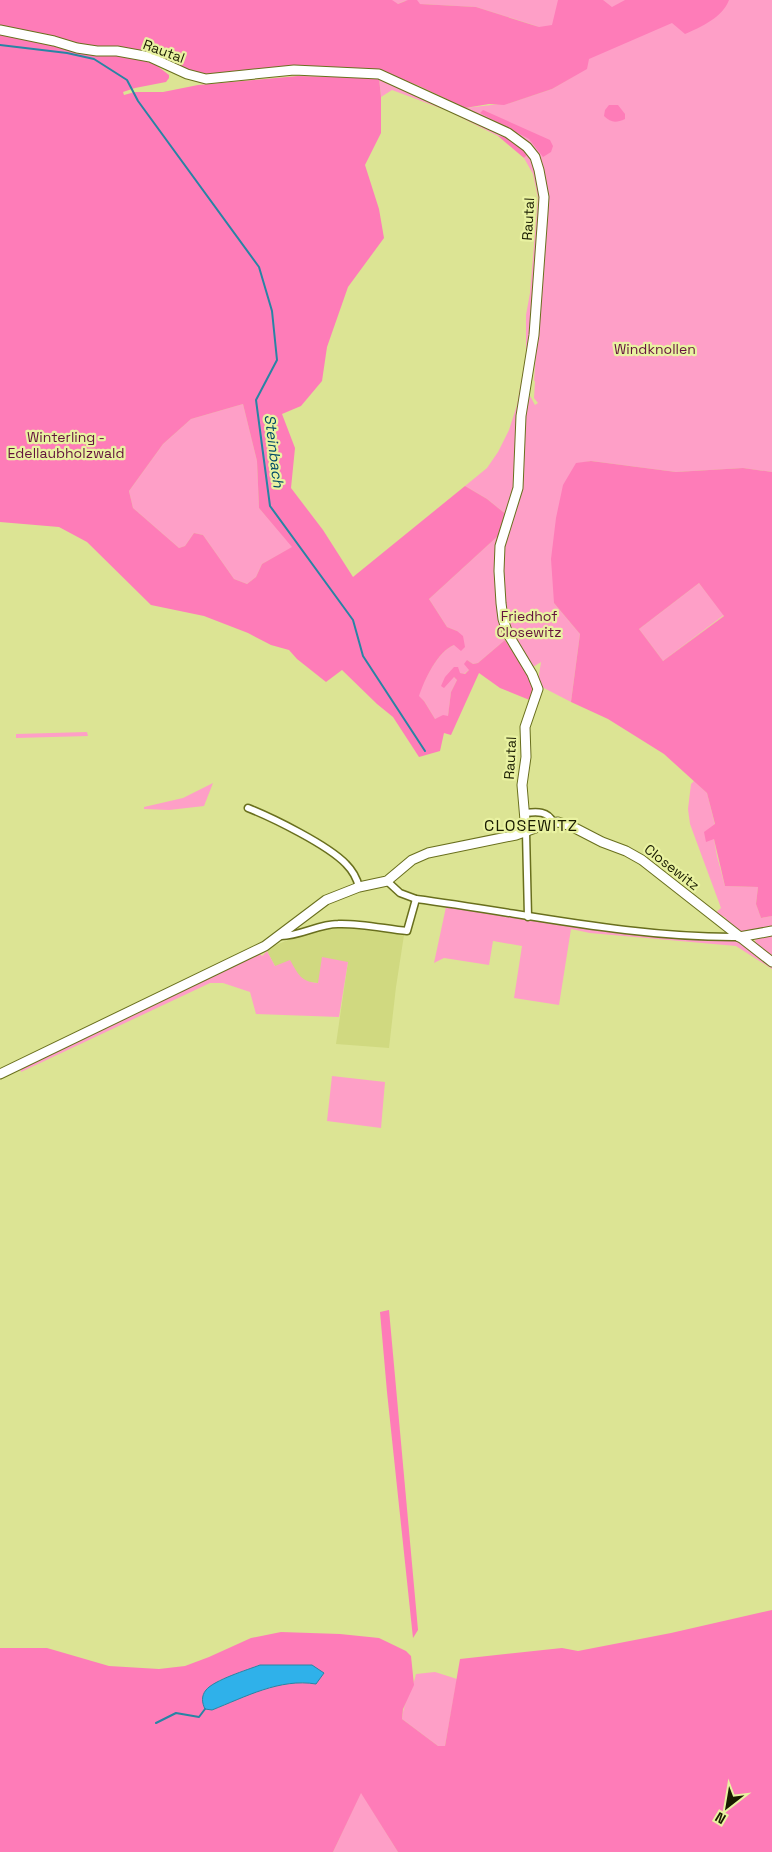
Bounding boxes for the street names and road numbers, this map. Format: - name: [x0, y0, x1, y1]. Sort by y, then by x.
- street label: Rautal: [141, 35, 187, 67]
- street label: Rautal: [518, 197, 538, 241]
- street label: Rautal: [500, 736, 520, 780]
- street label: Closewitz: [641, 840, 703, 894]

